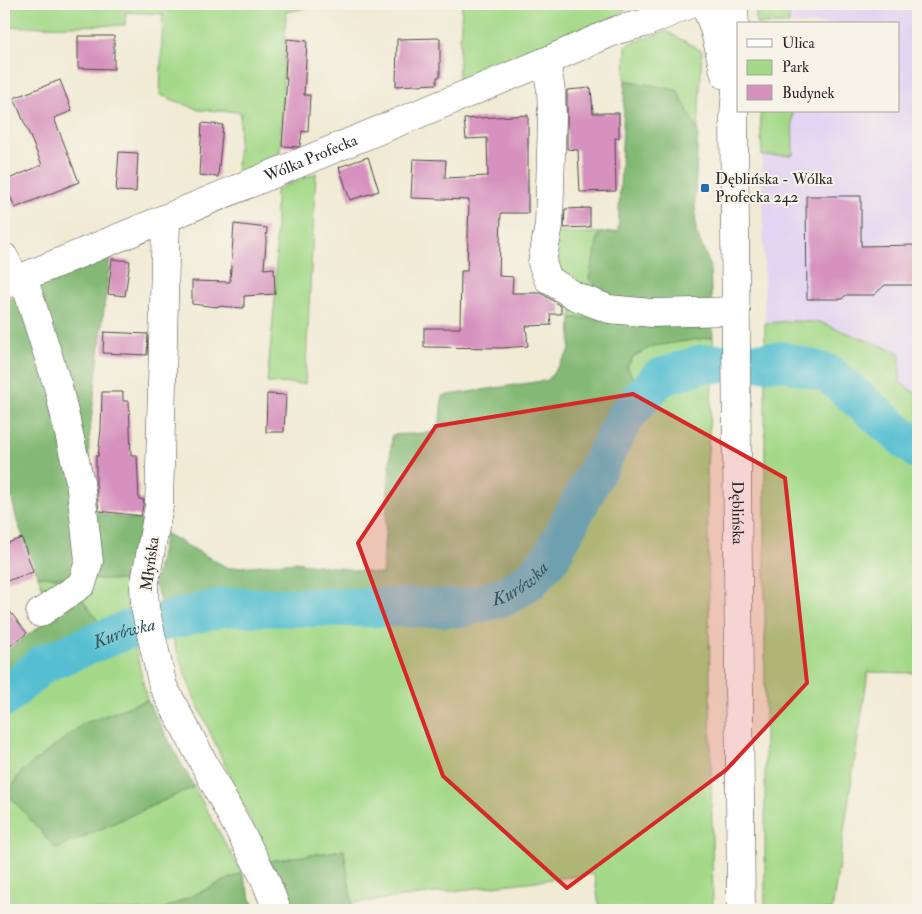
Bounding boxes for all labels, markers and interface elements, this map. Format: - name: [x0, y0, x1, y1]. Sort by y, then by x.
- legend: [737, 22, 900, 112]
- text: Ulica: [782, 34, 815, 53]
- text: Park: [782, 58, 809, 77]
- text: Budynek: [782, 84, 835, 103]
- street label: Wólka Profecka: [260, 130, 361, 187]
- place label: Dęblińska - Wólka Profecka 242: [715, 169, 833, 207]
- marker: Dęblińska - Wólka Profecka 242: [699, 182, 711, 194]
- street label: Dęblińska: [727, 481, 748, 545]
- street label: Młyńska: [136, 535, 164, 592]
- water label: Kurówka: [489, 557, 553, 611]
- water label: Kurówka: [88, 612, 158, 654]

